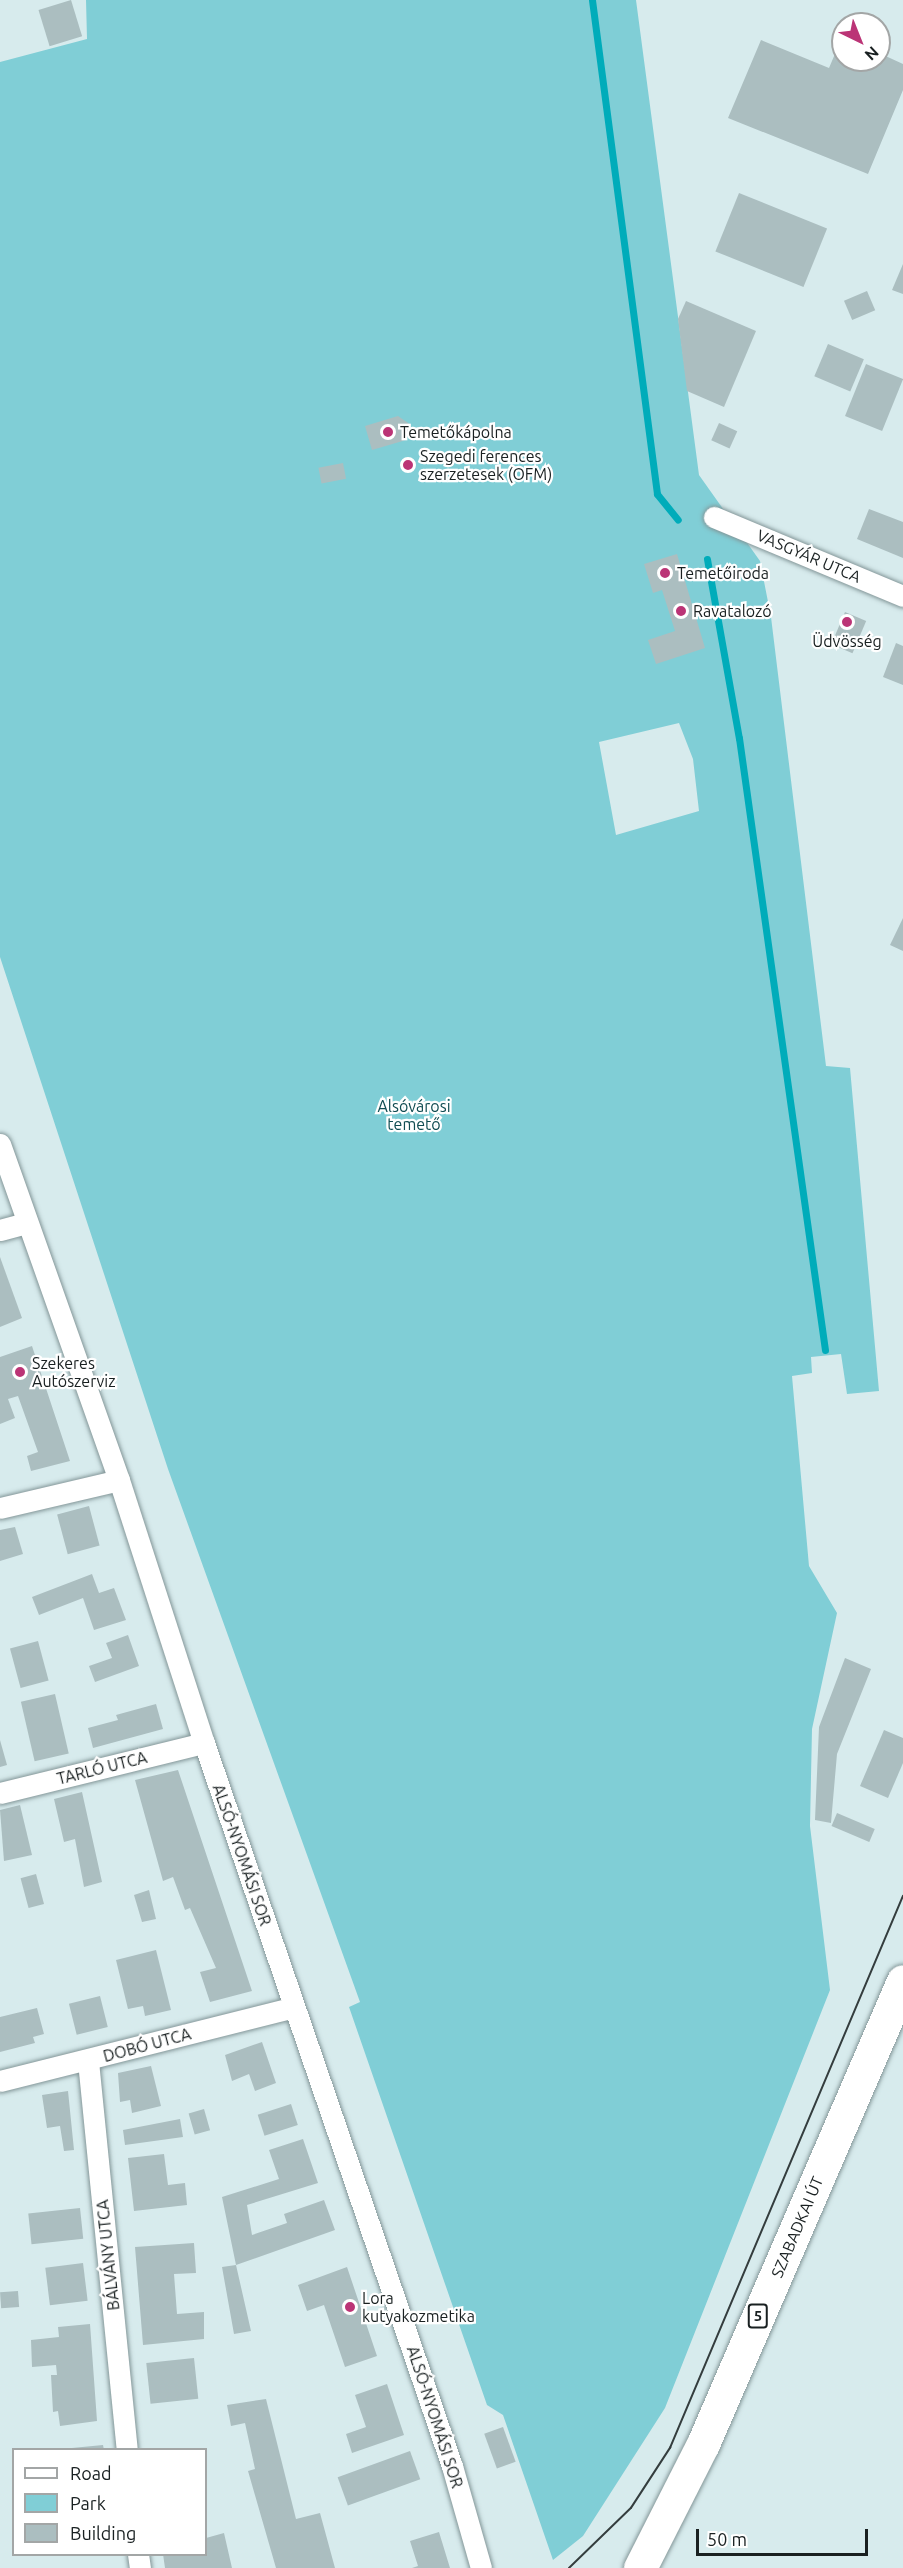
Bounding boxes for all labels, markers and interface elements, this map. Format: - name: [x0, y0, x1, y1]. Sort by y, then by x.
- north arrow: [831, 12, 891, 72]
- text: N: [861, 43, 882, 64]
- place label: Temetőkápolna: [400, 422, 512, 442]
- marker: Temetőkápolna: [381, 425, 395, 439]
- place label: Szegedi ferences szerzetesek (OFM): [420, 446, 552, 484]
- marker: Szegedi ferences szerzetesek (OFM): [401, 458, 415, 472]
- street label: VASGYÁR UTCA: [754, 525, 864, 587]
- place label: Temetőiroda: [677, 563, 769, 583]
- marker: Temetőiroda: [658, 566, 672, 580]
- place label: Ravatalozó: [693, 601, 772, 621]
- marker: Ravatalozó: [674, 604, 688, 618]
- marker: Üdvösség: [840, 615, 854, 629]
- place label: Üdvösség: [812, 631, 882, 651]
- park label: Alsóvárosi temető: [377, 1096, 451, 1134]
- place label: Szekeres Autószerviz: [32, 1353, 116, 1391]
- marker: Szekeres Autószerviz: [13, 1365, 27, 1379]
- street label: TARLÓ UTCA: [55, 1748, 149, 1788]
- street label: ALSÓ-NYOMÁSI SOR: [209, 1782, 275, 1928]
- street label: DOBÓ UTCA: [101, 2024, 193, 2066]
- street label: SZABADKAI ÚT: [767, 2173, 827, 2281]
- street label: BÁLVÁNY UTCA: [93, 2199, 123, 2311]
- place label: Lora kutyakozmetika: [362, 2288, 475, 2326]
- marker: Lora kutyakozmetika: [343, 2300, 357, 2314]
- road number: 5: [748, 2304, 768, 2328]
- street label: ALSÓ-NYOMÁSI SOR: [403, 2344, 467, 2490]
- legend: [12, 2448, 207, 2556]
- text: Road: [70, 2463, 112, 2483]
- text: Park: [70, 2493, 106, 2513]
- scale bar: [699, 2517, 872, 2555]
- text: Building: [70, 2523, 136, 2543]
- text: 50 m: [707, 2529, 747, 2549]

